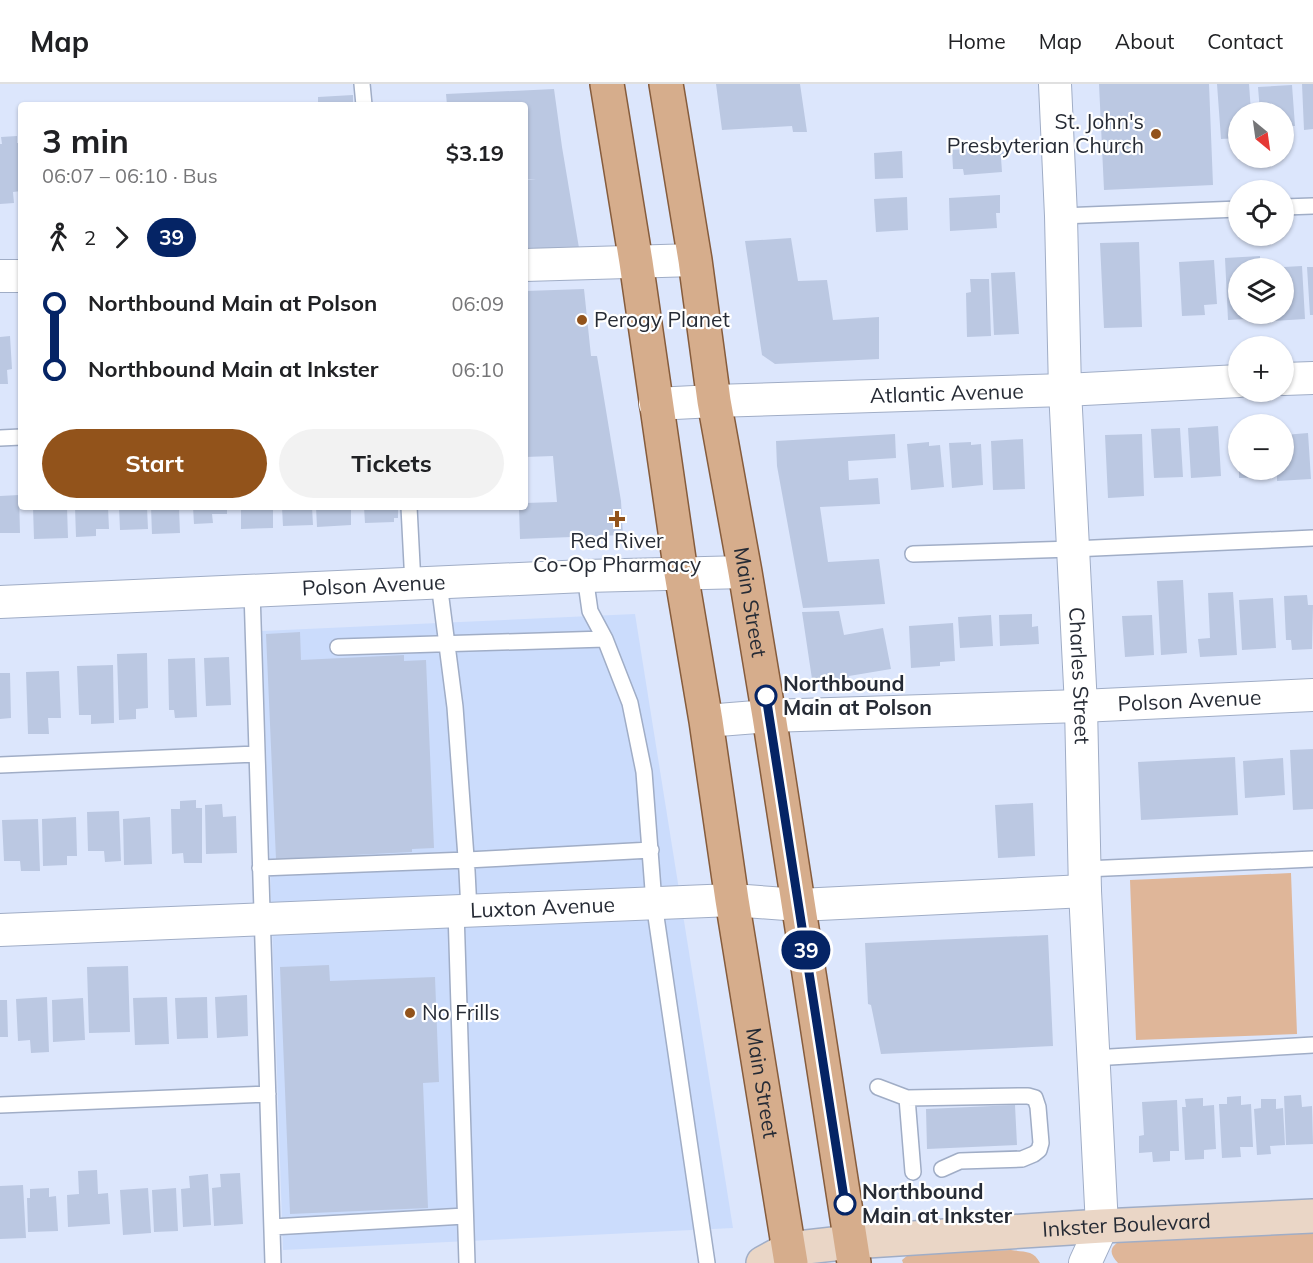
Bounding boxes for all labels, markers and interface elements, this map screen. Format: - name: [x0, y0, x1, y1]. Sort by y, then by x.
- text: Map: [30, 24, 89, 59]
- text: Home: [948, 28, 1006, 54]
- text: Map: [1039, 28, 1082, 54]
- text: About: [1115, 28, 1174, 54]
- text: Contact: [1207, 28, 1283, 54]
- north arrow: [1228, 102, 1294, 168]
- map controls: [1228, 102, 1294, 480]
- place label: St. John's Presbyterian Church: [947, 108, 1144, 158]
- text: 3 min: [42, 120, 129, 161]
- marker: St. John's Presbyterian Church: [1149, 127, 1163, 141]
- text: $3.19: [446, 139, 504, 167]
- text: 06:07 – 06:10 · Bus: [42, 163, 218, 188]
- button: locate: [1228, 180, 1294, 246]
- icon: walk: [42, 221, 75, 254]
- icon: forward: [105, 221, 138, 254]
- text: 39: [159, 224, 184, 250]
- text: 2: [84, 225, 96, 250]
- button: layers: [1228, 258, 1294, 324]
- text: Northbound Main at Polson: [88, 289, 377, 317]
- text: 06:09: [451, 291, 504, 316]
- place label: Perogy Planet: [594, 306, 730, 332]
- marker: Perogy Planet: [575, 313, 589, 327]
- button: +: [1228, 336, 1294, 402]
- text: Northbound Main at Inkster: [88, 355, 378, 383]
- text: 06:10: [451, 357, 504, 382]
- street label: Atlantic Avenue: [869, 377, 1024, 408]
- button: −: [1228, 414, 1294, 480]
- button: Start: [42, 429, 267, 498]
- button: Tickets: [279, 429, 504, 498]
- marker: Red River Co-Op Pharmacy: [610, 512, 624, 526]
- place label: Red River Co-Op Pharmacy: [533, 527, 701, 577]
- street label: Main Street: [729, 545, 773, 659]
- street label: Polson Avenue: [301, 568, 446, 601]
- street label: Charles Street: [1064, 606, 1096, 744]
- place label: Northbound Main at Polson: [783, 670, 932, 720]
- street label: Polson Avenue: [1117, 683, 1262, 716]
- marker: Northbound Main at Polson: [755, 685, 777, 707]
- street label: Luxton Avenue: [470, 891, 615, 923]
- line badge: 39: [779, 930, 833, 970]
- text: 39: [793, 937, 819, 963]
- place label: No Frills: [422, 999, 500, 1025]
- marker: No Frills: [403, 1006, 417, 1020]
- street label: Main Street: [741, 1026, 785, 1140]
- place label: Northbound Main at Inkster: [862, 1178, 1013, 1228]
- marker: Northbound Main at Inkster: [834, 1193, 856, 1215]
- street label: Inkster Boulevard: [1041, 1207, 1211, 1242]

